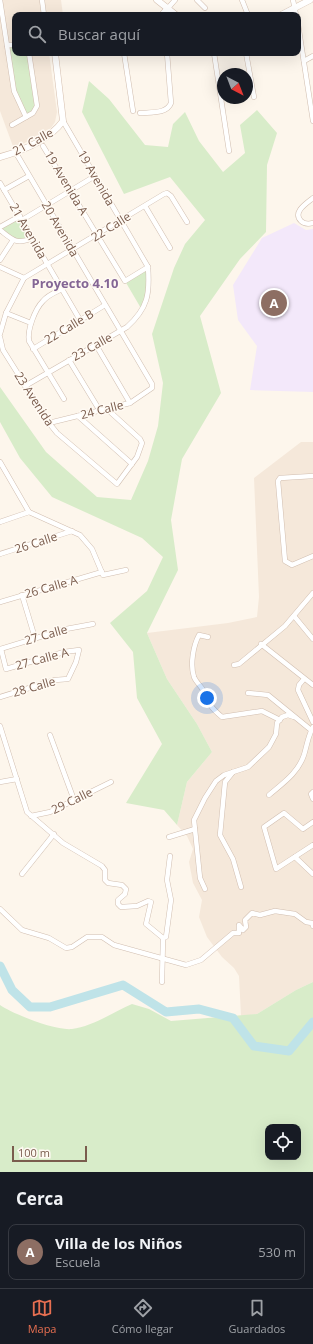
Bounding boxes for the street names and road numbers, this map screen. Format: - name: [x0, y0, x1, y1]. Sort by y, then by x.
- street label: 21 Calle: [9, 124, 56, 159]
- street label: 19 Avenida A: [41, 147, 93, 218]
- street label: 19 Avenida: [74, 147, 119, 209]
- street label: 20 Avenida: [38, 198, 83, 260]
- street label: 21 Avenida: [6, 200, 51, 262]
- street label: 22 Calle: [88, 208, 134, 245]
- street label: 22 Calle B: [41, 305, 97, 348]
- street label: 23 Calle: [68, 328, 115, 365]
- street label: 23 Avenida: [11, 368, 58, 429]
- street label: 24 Calle: [79, 396, 125, 423]
- street label: 26 Calle: [12, 528, 60, 557]
- street label: 26 Calle A: [22, 571, 80, 602]
- street label: 27 Calle: [22, 620, 70, 649]
- street label: 27 Calle A: [13, 643, 71, 674]
- street label: 28 Calle: [10, 672, 58, 701]
- street label: 29 Calle: [48, 783, 95, 818]

